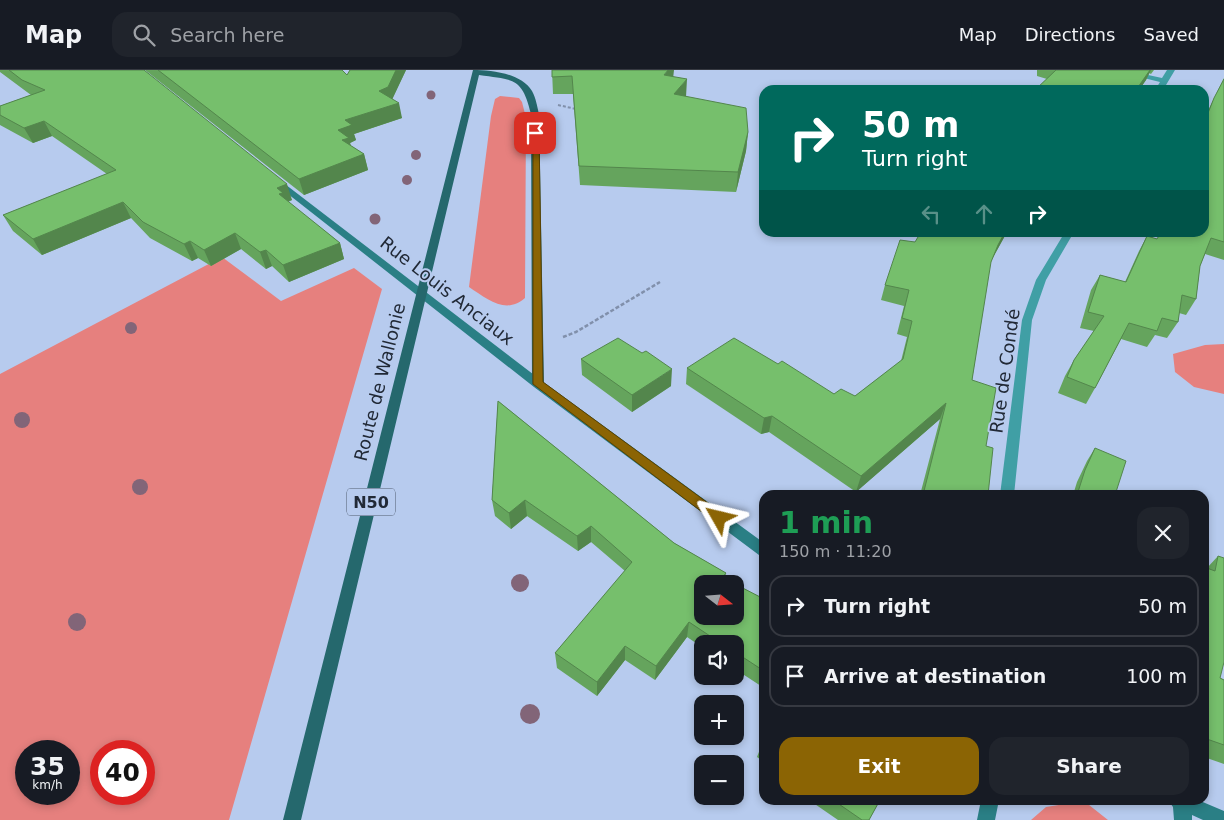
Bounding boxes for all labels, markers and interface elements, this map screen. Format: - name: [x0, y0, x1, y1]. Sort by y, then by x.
- search box: [112, 12, 462, 57]
- text: Map: [25, 21, 82, 49]
- icon: search: [130, 21, 158, 49]
- text: Search here: [170, 24, 284, 46]
- text: Map: [959, 24, 997, 45]
- text: Directions: [1025, 24, 1115, 45]
- text: Saved: [1143, 24, 1199, 45]
- icon: right: [779, 105, 844, 170]
- text: 50 m: [862, 105, 959, 145]
- pin: [514, 112, 556, 154]
- icon: arrive: [521, 119, 549, 147]
- text: Turn right: [862, 146, 967, 171]
- icon: left: [917, 200, 945, 228]
- icon: ahead: [970, 200, 998, 228]
- icon: right: [1023, 200, 1051, 228]
- street label: Rue Louis Anciaux: [376, 232, 519, 350]
- street label: Route de Wallonie: [350, 301, 409, 463]
- street label: Rue de Condé: [985, 307, 1024, 435]
- road number: N50: [347, 488, 395, 516]
- position arrow: [692, 491, 744, 543]
- text: 1 min: [779, 505, 873, 540]
- button: close: [1137, 507, 1189, 559]
- text: 150 m · 11:20: [779, 542, 892, 561]
- north arrow: [694, 575, 744, 625]
- map controls: [694, 575, 744, 805]
- icon: right: [781, 592, 809, 620]
- text: Turn right: [824, 595, 930, 617]
- text: 50 m: [1138, 595, 1187, 617]
- button: sound: [694, 635, 744, 685]
- icon: arrive: [781, 662, 809, 690]
- text: Arrive at destination: [824, 665, 1046, 687]
- text: 100 m: [1126, 665, 1187, 687]
- button: +: [694, 695, 744, 745]
- button: Exit: [779, 737, 979, 795]
- button: Share: [989, 737, 1189, 795]
- speed limit sign: 40: [90, 740, 155, 805]
- text: 35: [30, 752, 65, 781]
- button: −: [694, 755, 744, 805]
- text: km/h: [32, 778, 63, 792]

